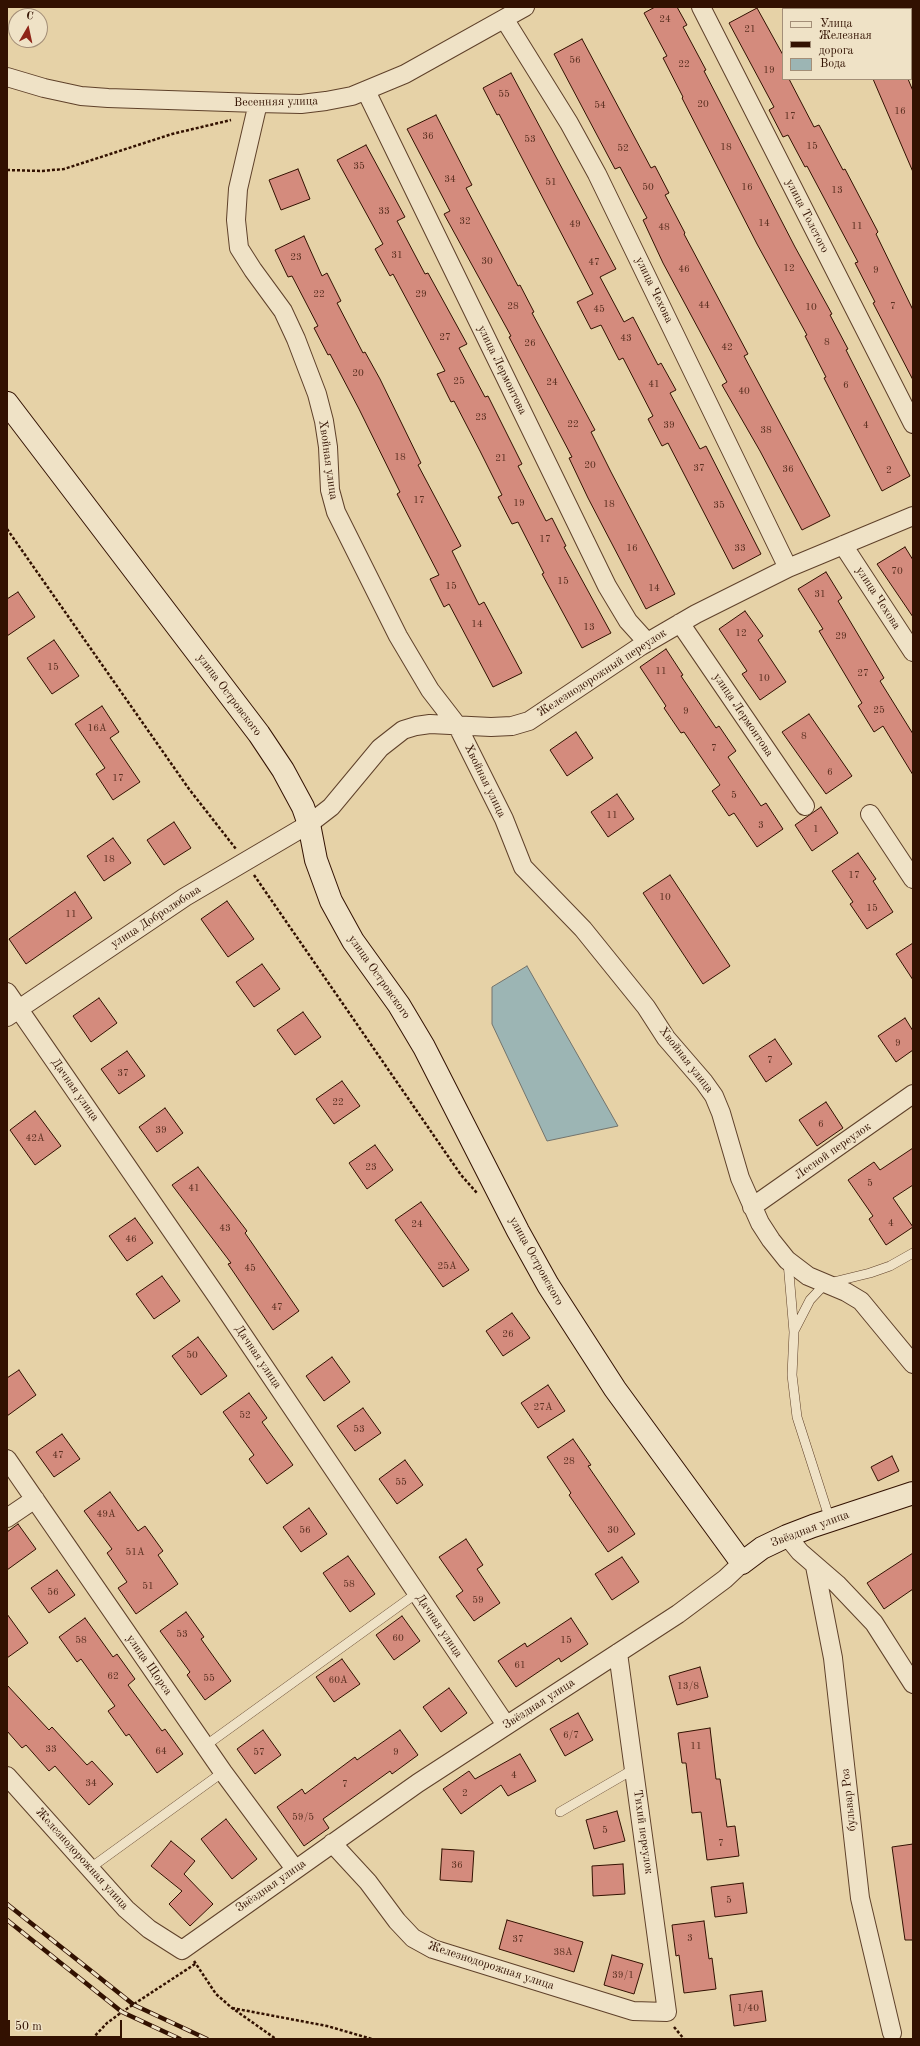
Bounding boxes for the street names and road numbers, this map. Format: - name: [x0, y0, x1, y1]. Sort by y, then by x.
- street label: Весенняя улица: [234, 94, 318, 110]
- street label: улица Толстого: [782, 177, 832, 255]
- street label: улица Чехова: [632, 255, 676, 325]
- street label: улица Лермонтова: [474, 323, 530, 417]
- street label: Хвойная улица: [315, 419, 341, 501]
- street label: улица Чехова: [852, 564, 904, 632]
- street label: Железнодорожный переулок: [535, 626, 669, 720]
- street label: улица Островского: [193, 651, 265, 739]
- street label: улица Лермонтова: [710, 670, 776, 760]
- street label: Хвойная улица: [461, 742, 509, 820]
- street label: улица Добролюбова: [108, 882, 204, 952]
- street label: улица Островского: [345, 932, 413, 1022]
- street label: Хвойная улица: [656, 1024, 716, 1096]
- street label: Дачная улица: [48, 1056, 102, 1124]
- street label: Лесной переулок: [792, 1119, 874, 1183]
- street label: улица Островского: [506, 1214, 566, 1308]
- street label: Дачная улица: [231, 1322, 285, 1392]
- street label: Звёздная улица: [769, 1507, 851, 1551]
- street label: Дачная улица: [412, 1591, 466, 1661]
- street label: улица Щорса: [123, 1632, 175, 1698]
- street label: Звёздная улица: [500, 1675, 578, 1733]
- street label: бульвар Роз: [839, 1768, 859, 1832]
- street label: Тихий переулок: [630, 1789, 656, 1875]
- street label: Железнодорожная улица: [32, 1805, 132, 1913]
- street label: Звёздная улица: [233, 1856, 309, 1916]
- street label: Железнодорожная улица: [426, 1939, 556, 1993]

